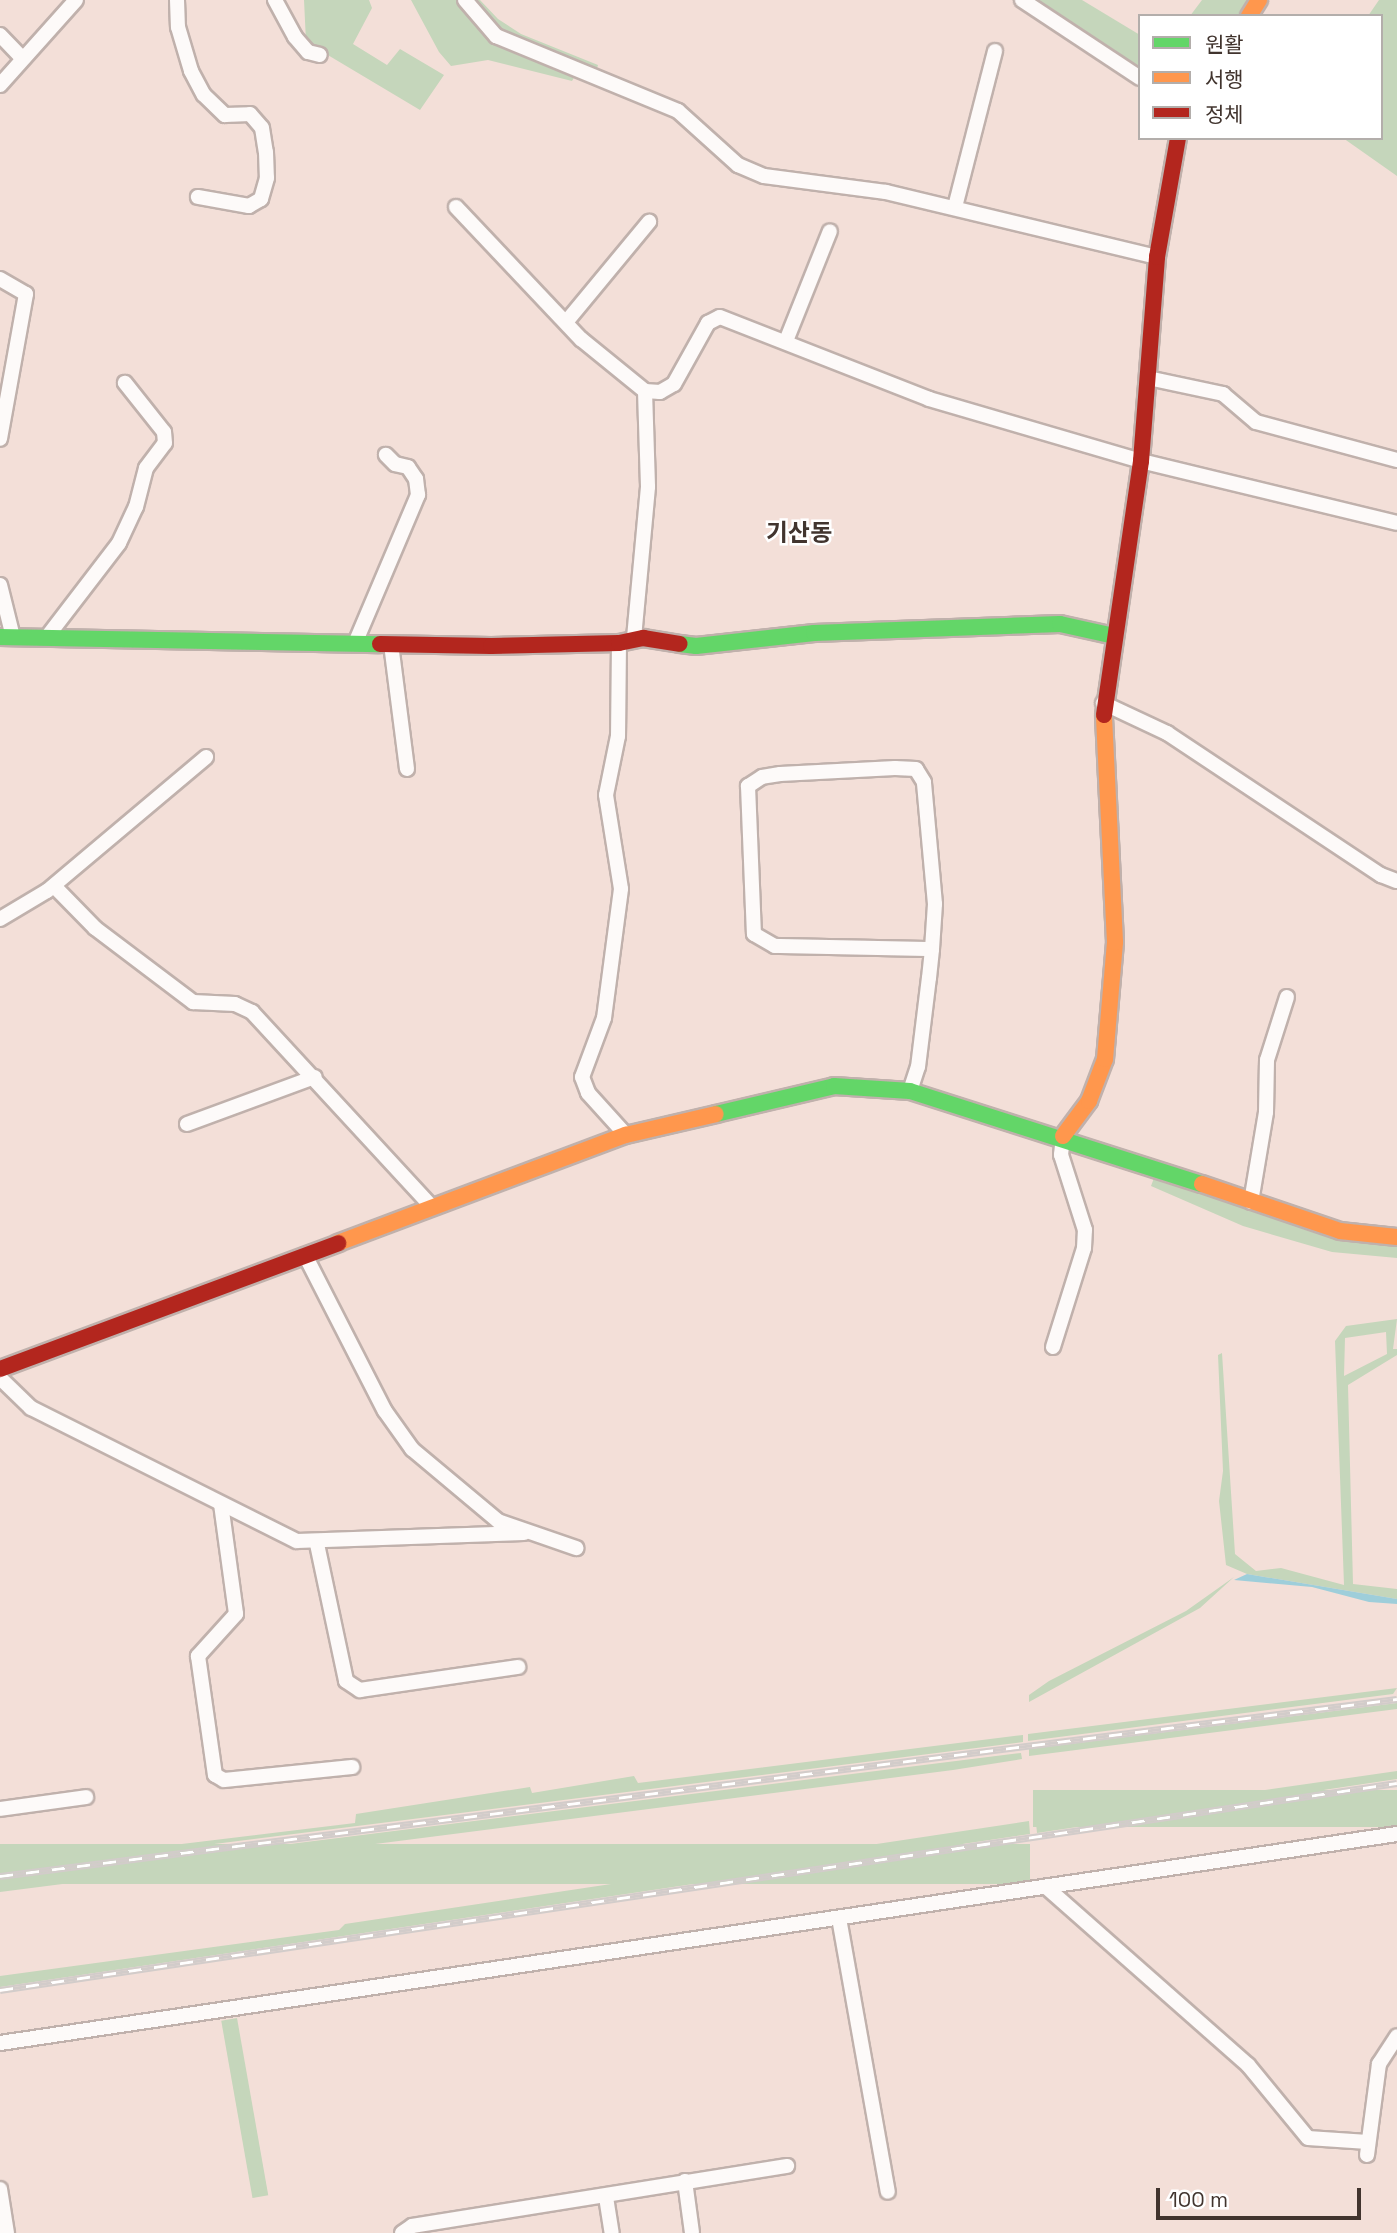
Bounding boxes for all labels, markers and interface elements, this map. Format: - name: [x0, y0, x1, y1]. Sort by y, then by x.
- legend: [1138, 14, 1383, 140]
- text: 원활: [1205, 31, 1244, 58]
- text: 서행: [1205, 66, 1244, 93]
- text: 정체: [1205, 101, 1244, 128]
- district label: 기산동: [766, 519, 832, 547]
- scale bar: [1159, 2174, 1364, 2218]
- text: 100 m: [1169, 2186, 1228, 2213]

